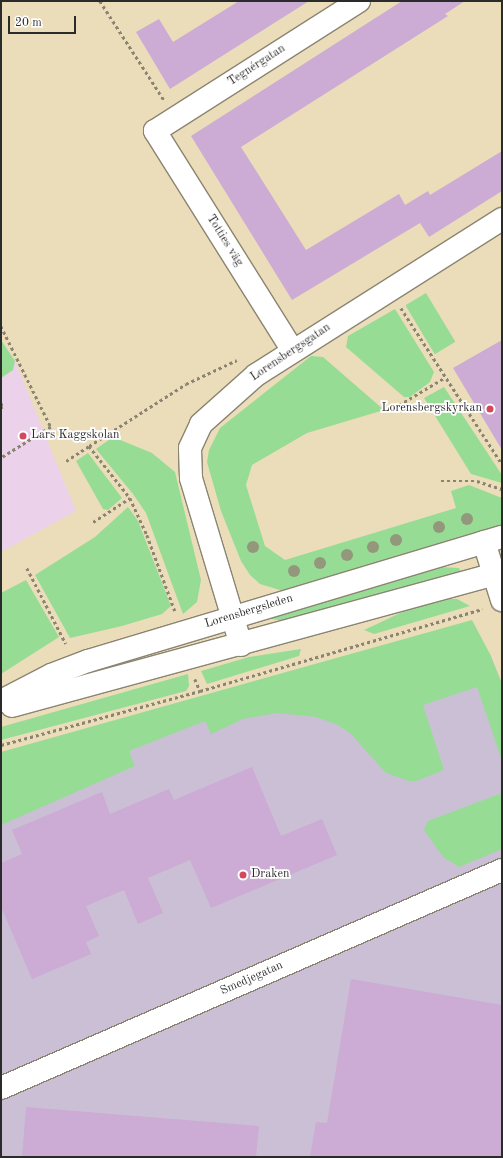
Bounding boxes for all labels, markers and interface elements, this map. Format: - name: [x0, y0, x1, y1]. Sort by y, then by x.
- scale bar: [10, 8, 78, 34]
- text: 20 m: [15, 17, 42, 29]
- street label: Tegnérgatan: [226, 42, 288, 90]
- street label: Totties väg: [202, 213, 246, 269]
- street label: Lorensbergsgatan: [248, 321, 334, 385]
- place label: Lorensbergskyrkan: [381, 402, 482, 416]
- marker: Lorensbergskyrkan: [485, 404, 495, 414]
- place label: Lars Kaggskolan: [31, 429, 119, 443]
- marker: Lars Kaggskolan: [18, 431, 28, 441]
- street label: Lorensbergsleden: [203, 592, 295, 632]
- place label: Draken: [251, 868, 289, 882]
- marker: Draken: [238, 870, 248, 880]
- street label: Smedjegatan: [218, 959, 286, 999]

